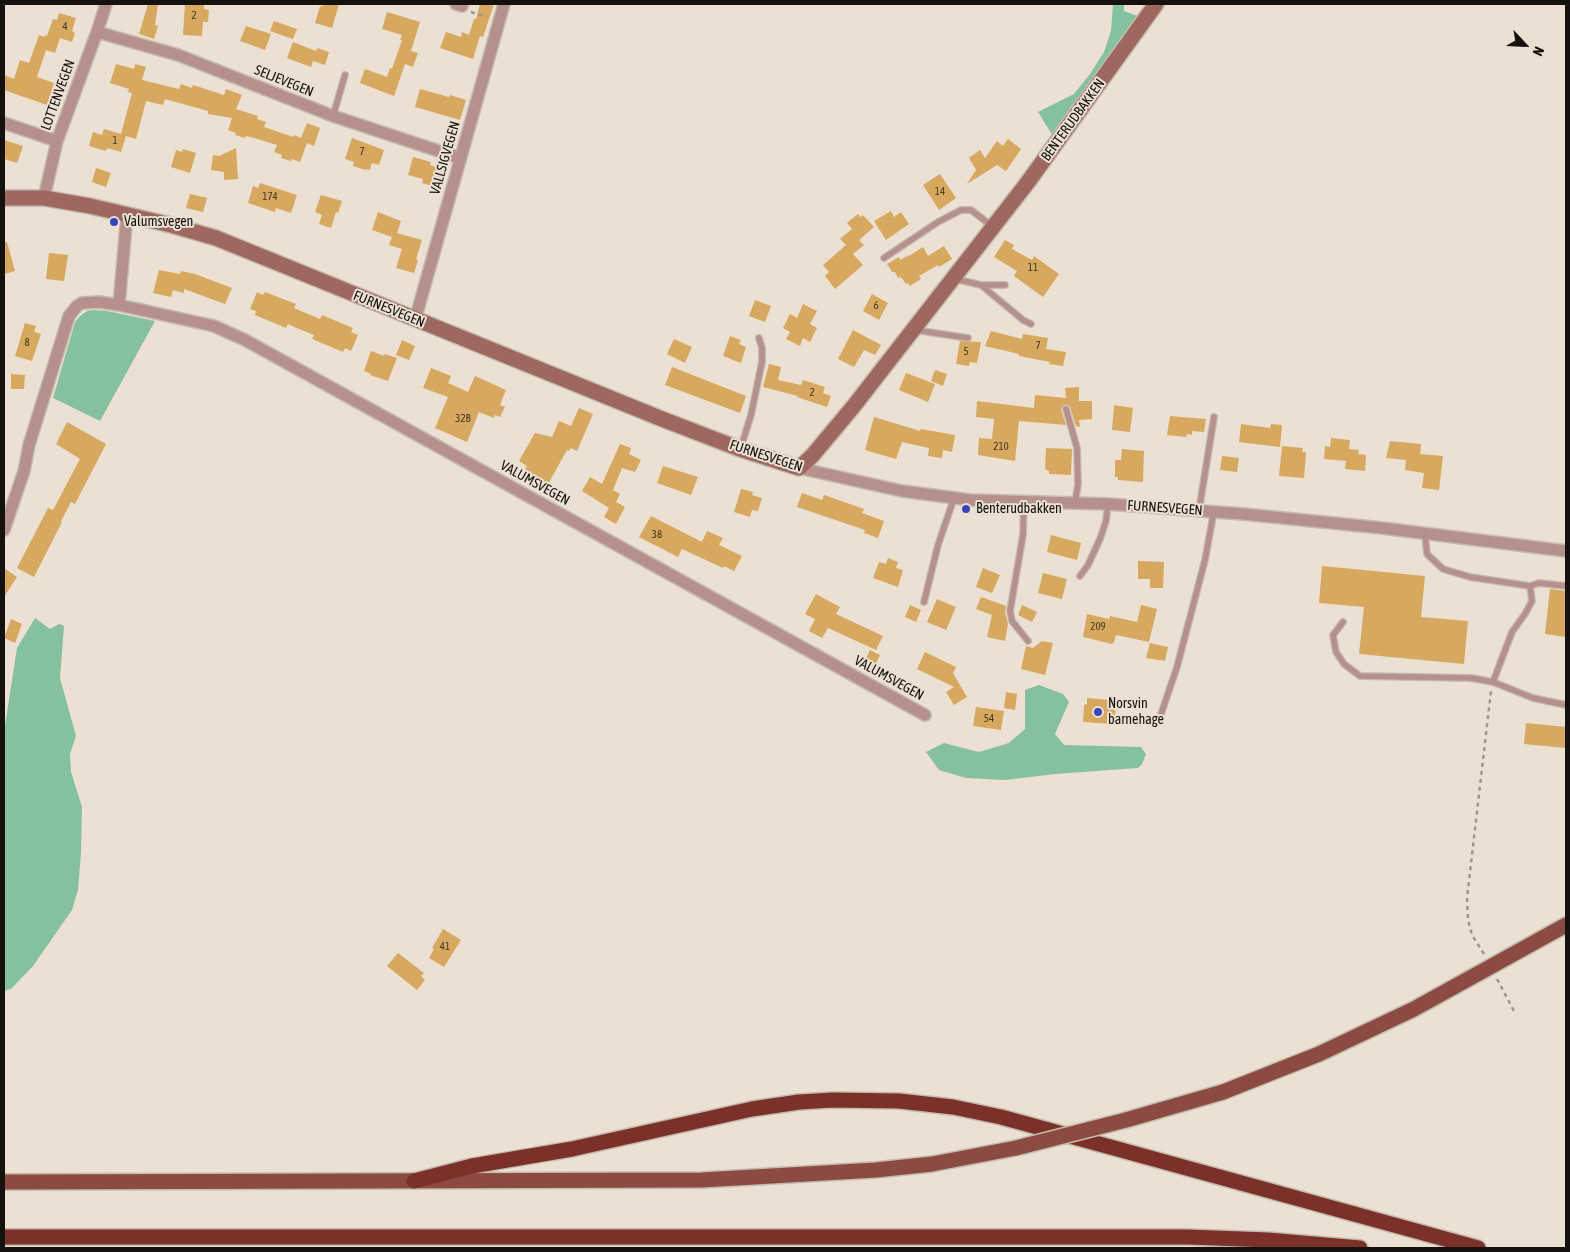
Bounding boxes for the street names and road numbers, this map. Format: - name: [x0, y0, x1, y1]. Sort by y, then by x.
- street label: LOTTENVEGEN: [37, 57, 79, 133]
- street label: SELJEVEGEN: [252, 62, 316, 100]
- street label: BENTERUDBAKKEN: [1038, 76, 1108, 164]
- street label: VALLSIGVEGEN: [427, 119, 463, 197]
- street label: FURNESVEGEN: [351, 287, 427, 331]
- street label: FURNESVEGEN: [728, 436, 804, 476]
- street label: VALUMSVEGEN: [497, 457, 573, 509]
- street label: FURNESVEGEN: [1127, 497, 1203, 519]
- street label: VALUMSVEGEN: [851, 652, 927, 704]

